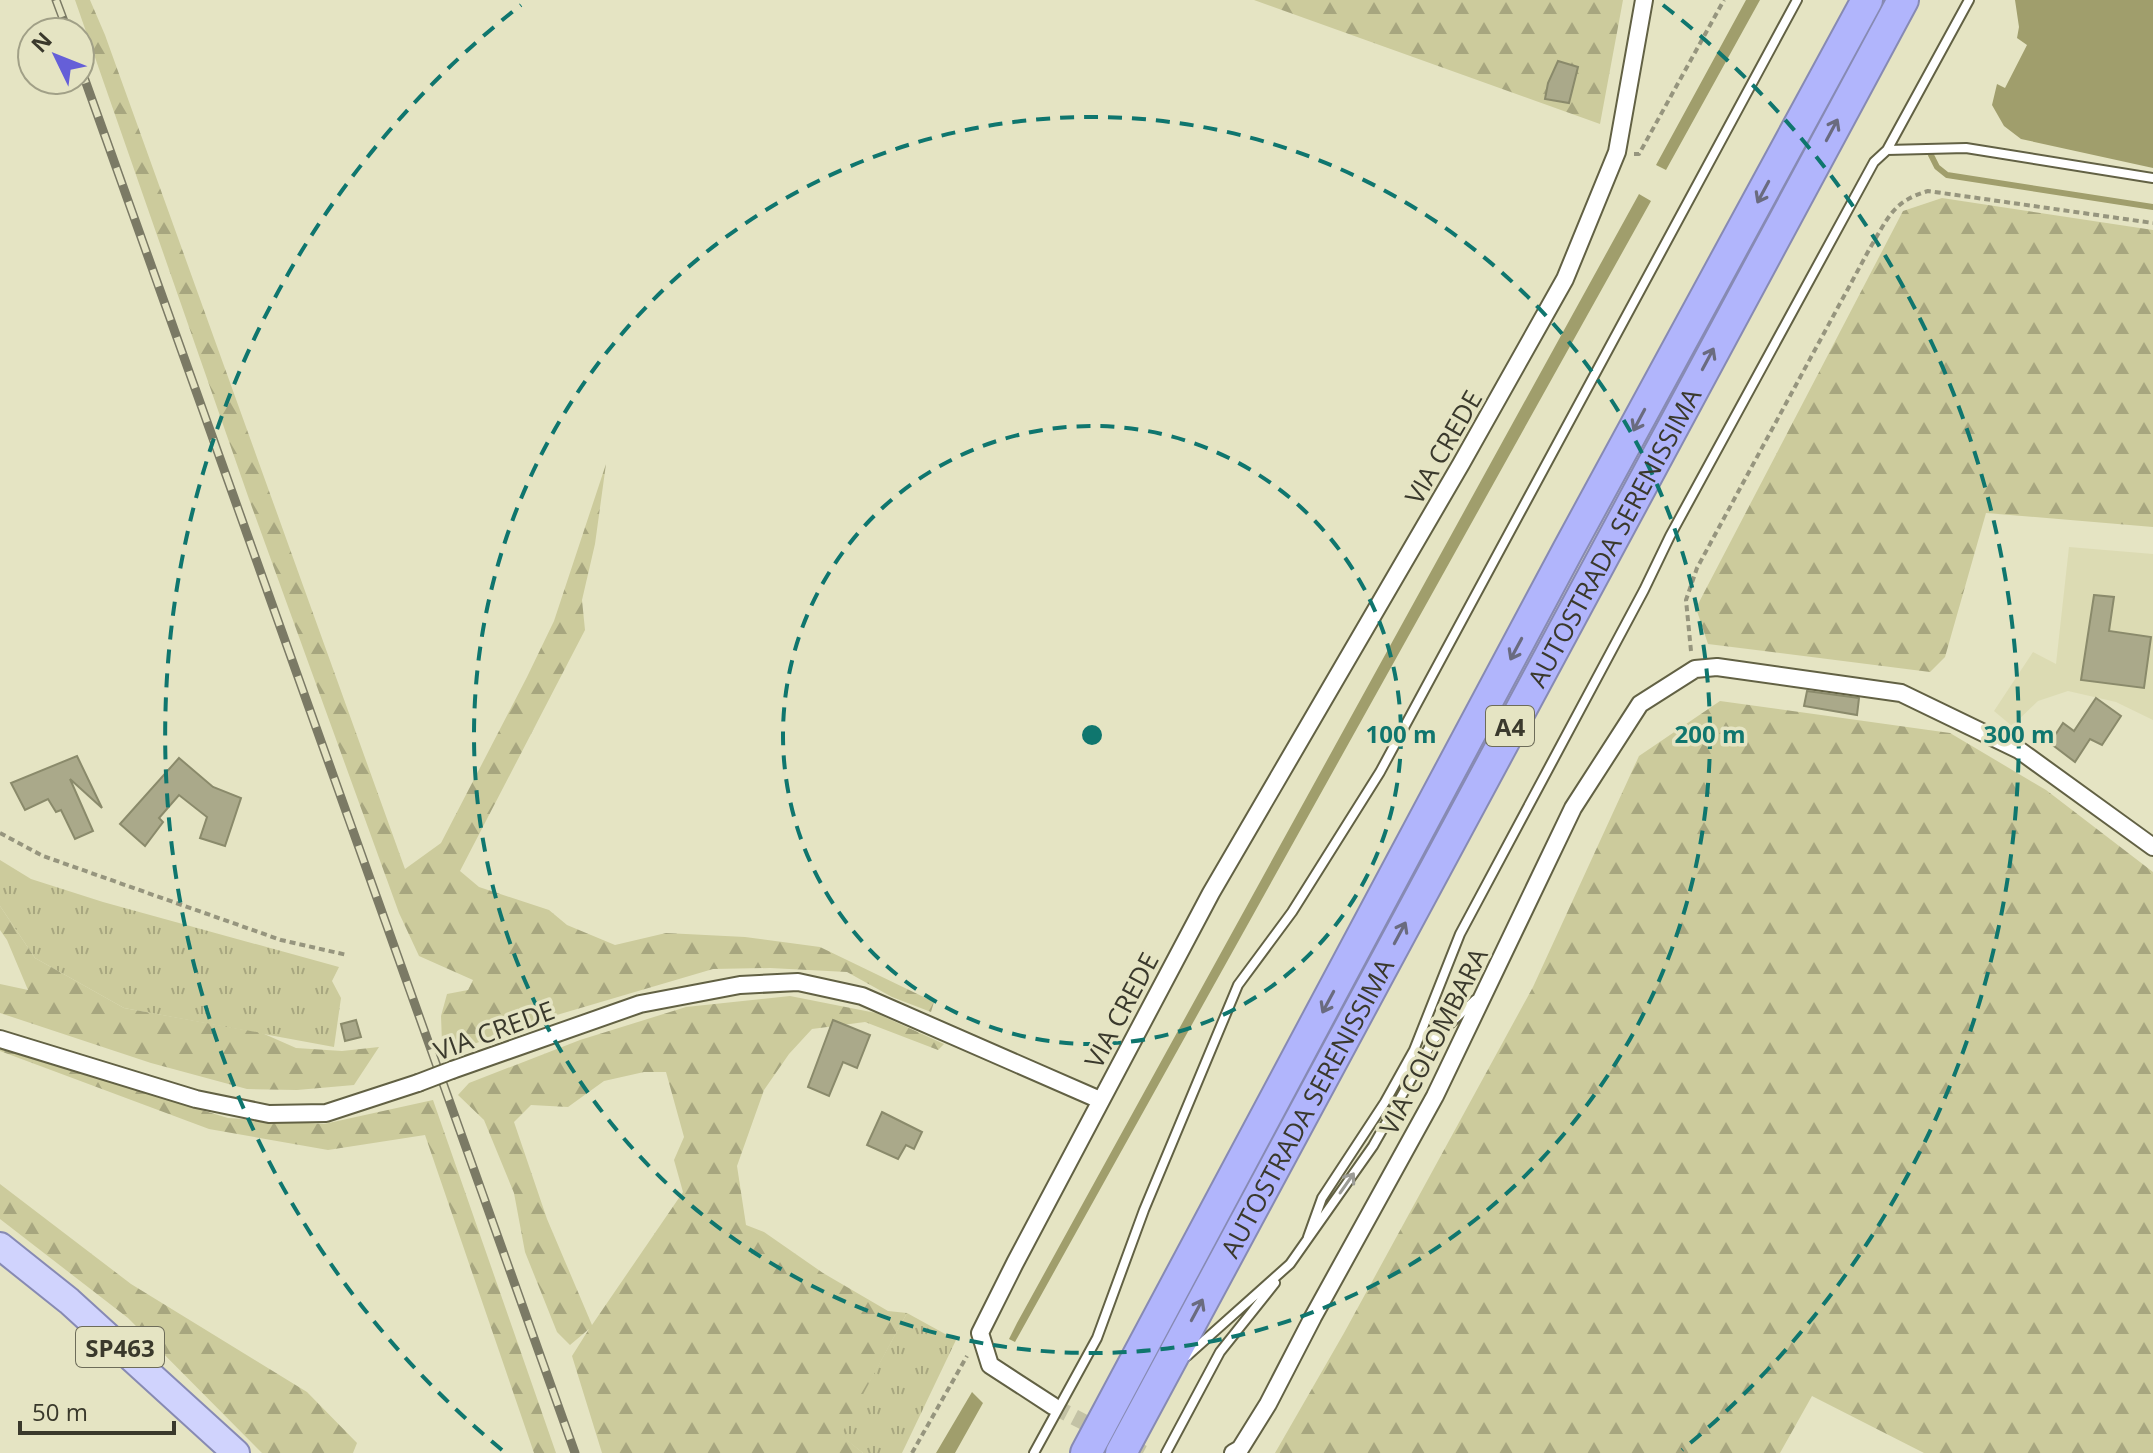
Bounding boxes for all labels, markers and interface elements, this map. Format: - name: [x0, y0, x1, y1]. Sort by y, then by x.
- north arrow: [16, 16, 96, 96]
- text: N: [24, 25, 58, 58]
- one-way arrow: [1825, 119, 1841, 143]
- one-way arrow: [1755, 179, 1770, 203]
- one-way arrow: [1701, 347, 1717, 371]
- street label: AUTOSTRADA SERENISSIMA: [1519, 381, 1709, 693]
- street label: VIA CREDE: [1396, 383, 1490, 511]
- one-way arrow: [1631, 408, 1646, 432]
- one-way arrow: [1507, 637, 1523, 661]
- road number: A4: [1486, 706, 1534, 746]
- text: 100 m: [1366, 717, 1436, 750]
- text: 200 m: [1675, 717, 1745, 750]
- text: 300 m: [1984, 717, 2054, 750]
- centre of rings: [1078, 721, 1106, 749]
- one-way arrow: [1392, 922, 1408, 945]
- street label: VIA COLOMBARA: [1370, 941, 1496, 1141]
- street label: VIA CREDE: [1075, 946, 1167, 1074]
- street label: AUTOSTRADA SERENISSIMA: [1212, 951, 1402, 1264]
- one-way arrow: [1320, 990, 1335, 1014]
- street label: VIA CREDE: [429, 992, 559, 1068]
- one-way arrow: [1339, 1172, 1355, 1194]
- one-way arrow: [1190, 1299, 1206, 1323]
- road number: SP463: [76, 1327, 164, 1367]
- scale bar: [20, 1385, 174, 1435]
- text: 50 m: [32, 1395, 88, 1428]

